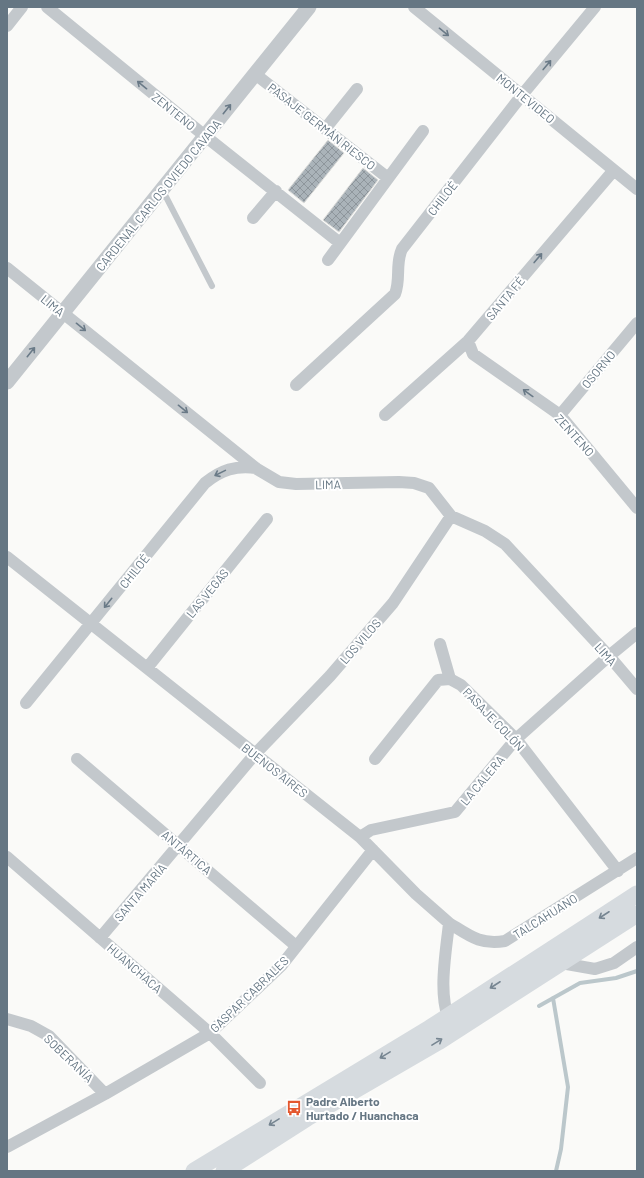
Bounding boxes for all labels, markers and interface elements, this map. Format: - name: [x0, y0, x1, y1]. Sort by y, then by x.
- one-way arrow: [439, 27, 450, 36]
- one-way arrow: [543, 59, 552, 70]
- street label: MONTEVIDEO: [494, 70, 558, 126]
- one-way arrow: [137, 80, 148, 89]
- street label: PASAJE GERMÁN RIESCO: [265, 80, 379, 172]
- street label: ZENTENO: [150, 89, 198, 133]
- one-way arrow: [222, 103, 231, 114]
- street label: CARDENAL CARLOS OVIEDO CAVADA: [93, 117, 223, 273]
- street label: CHILOÉ: [424, 178, 460, 218]
- one-way arrow: [534, 253, 543, 264]
- street label: SANTA FÉ: [483, 273, 527, 323]
- street label: LIMA: [39, 291, 67, 319]
- one-way arrow: [76, 323, 87, 332]
- one-way arrow: [27, 347, 36, 357]
- street label: OSORNO: [578, 347, 618, 391]
- one-way arrow: [523, 389, 534, 397]
- one-way arrow: [177, 404, 188, 413]
- street label: ZENTENO: [553, 411, 597, 459]
- one-way arrow: [214, 470, 226, 477]
- street label: LIMA: [315, 477, 341, 491]
- street label: CHILOÉ: [116, 551, 152, 591]
- street label: LAS VEGAS: [183, 566, 231, 620]
- one-way arrow: [103, 597, 112, 608]
- street label: LOS VILOS: [337, 616, 383, 666]
- street label: LIMA: [592, 640, 620, 668]
- street label: PASAJE COLÓN: [461, 685, 527, 753]
- street label: BUENOS AIRES: [239, 740, 311, 800]
- street label: LA CALERA: [457, 752, 507, 808]
- street label: ANTÁRTICA: [159, 827, 215, 877]
- street label: SANTA MARÍA: [111, 860, 169, 924]
- street label: TALCAHUANO: [510, 891, 580, 941]
- one-way arrow: [599, 911, 610, 919]
- street label: HUANCHACA: [105, 940, 165, 996]
- street label: GASPAR CABRALES: [207, 953, 291, 1035]
- one-way arrow: [489, 982, 501, 990]
- street label: SOBERANÍA: [42, 1031, 96, 1085]
- one-way arrow: [431, 1038, 442, 1046]
- one-way arrow: [379, 1051, 391, 1059]
- place label: Padre Alberto Hurtado / Huanchaca: [306, 1094, 419, 1122]
- bus stop icon: Padre Alberto Hurtado / Huanchaca: [285, 1099, 303, 1117]
- one-way arrow: [268, 1118, 280, 1126]

